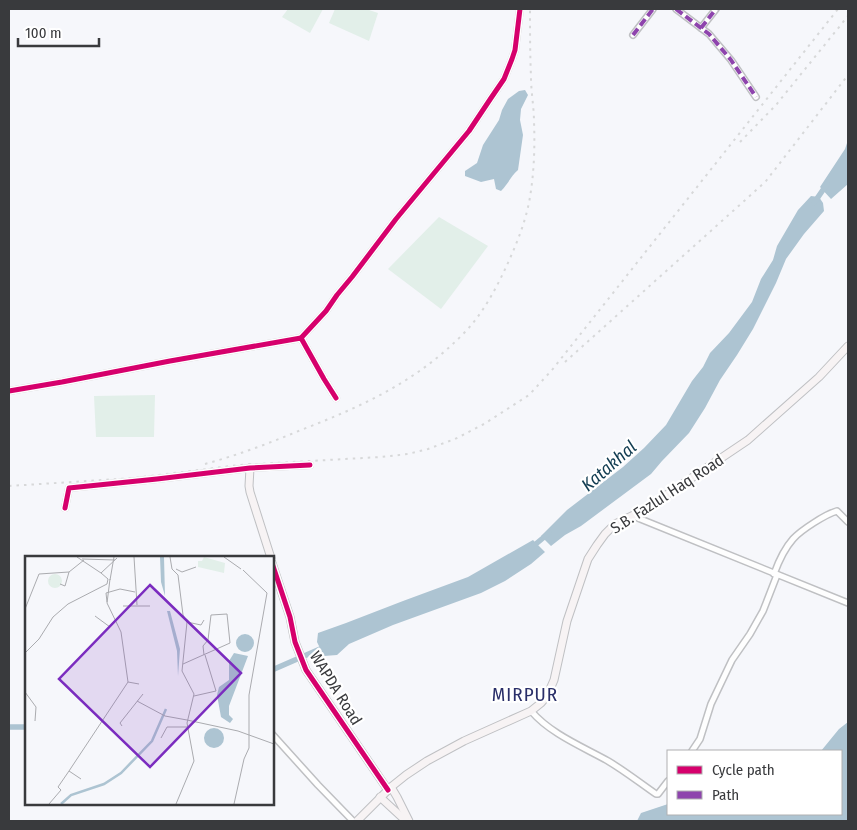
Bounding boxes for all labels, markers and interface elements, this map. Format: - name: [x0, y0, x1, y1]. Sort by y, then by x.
- scale bar: [18, 15, 99, 47]
- text: 100 m: [25, 24, 62, 42]
- water label: Katakhal: [577, 436, 641, 496]
- street label: S.B. Fazlul Haq Road: [607, 450, 727, 538]
- inset map: [25, 556, 274, 805]
- street label: WAPDA Road: [306, 648, 366, 728]
- district label: MIRPUR: [492, 683, 558, 706]
- legend: [667, 750, 842, 815]
- text: Cycle path: [712, 761, 775, 779]
- text: Path: [712, 786, 739, 804]

